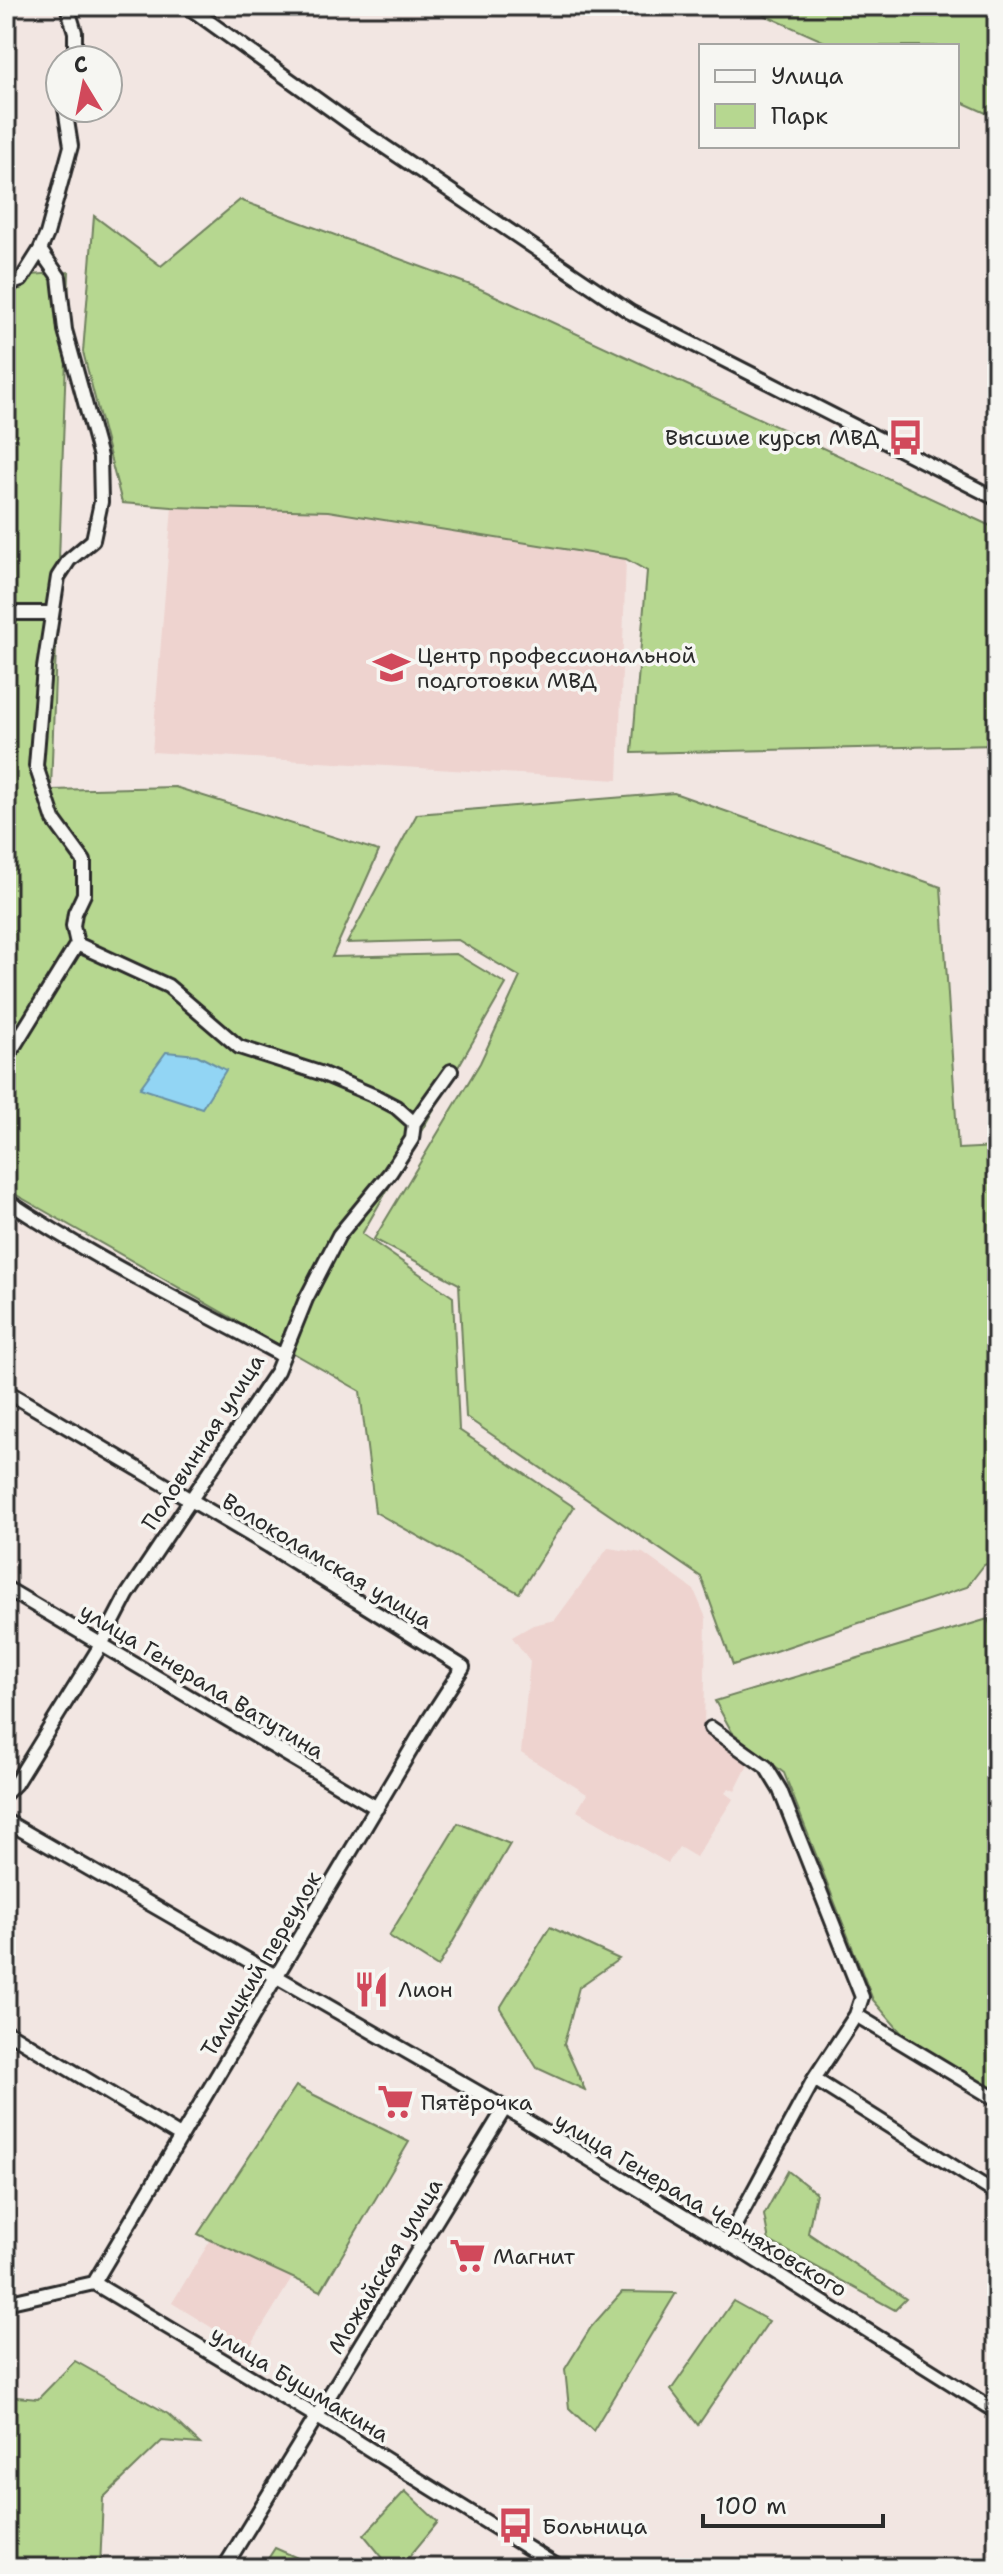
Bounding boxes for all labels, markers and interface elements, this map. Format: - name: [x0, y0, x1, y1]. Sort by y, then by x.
- north arrow: [44, 44, 124, 124]
- legend: [699, 44, 959, 148]
- text: С: [71, 49, 90, 80]
- text: Улица: [771, 60, 844, 92]
- text: Парк: [771, 100, 828, 132]
- bus stop icon: Высшие курсы МВД: [886, 418, 924, 456]
- place label: Высшие курсы МВД: [665, 423, 879, 452]
- place label: Центр профессиональной подготовки МВД: [417, 641, 696, 695]
- school or university icon: Центр профессиональной подготовки МВД: [372, 649, 410, 687]
- street label: Половинная улица: [135, 1348, 271, 1536]
- street label: Волоколамская улица: [217, 1487, 438, 1635]
- street label: улица Генерала Ватутина: [74, 1596, 330, 1766]
- street label: Талицкий переулок: [194, 1866, 328, 2062]
- restaurant icon: Лион: [353, 1970, 391, 2008]
- place label: Лион: [398, 1975, 453, 2004]
- supermarket icon: Пятёрочка: [376, 2083, 414, 2121]
- place label: Пятёрочка: [421, 2088, 533, 2117]
- street label: улица Генерала Черняховского: [549, 2106, 853, 2304]
- street label: Можайская улица: [321, 2173, 449, 2359]
- supermarket icon: Магнит: [448, 2237, 486, 2275]
- place label: Магнит: [493, 2242, 576, 2271]
- street label: улица Бушмакина: [205, 2319, 395, 2449]
- scale bar: [703, 2478, 883, 2528]
- text: 100 m: [715, 2490, 787, 2522]
- bus stop icon: Больница: [497, 2507, 535, 2545]
- place label: Больница: [542, 2512, 647, 2541]

